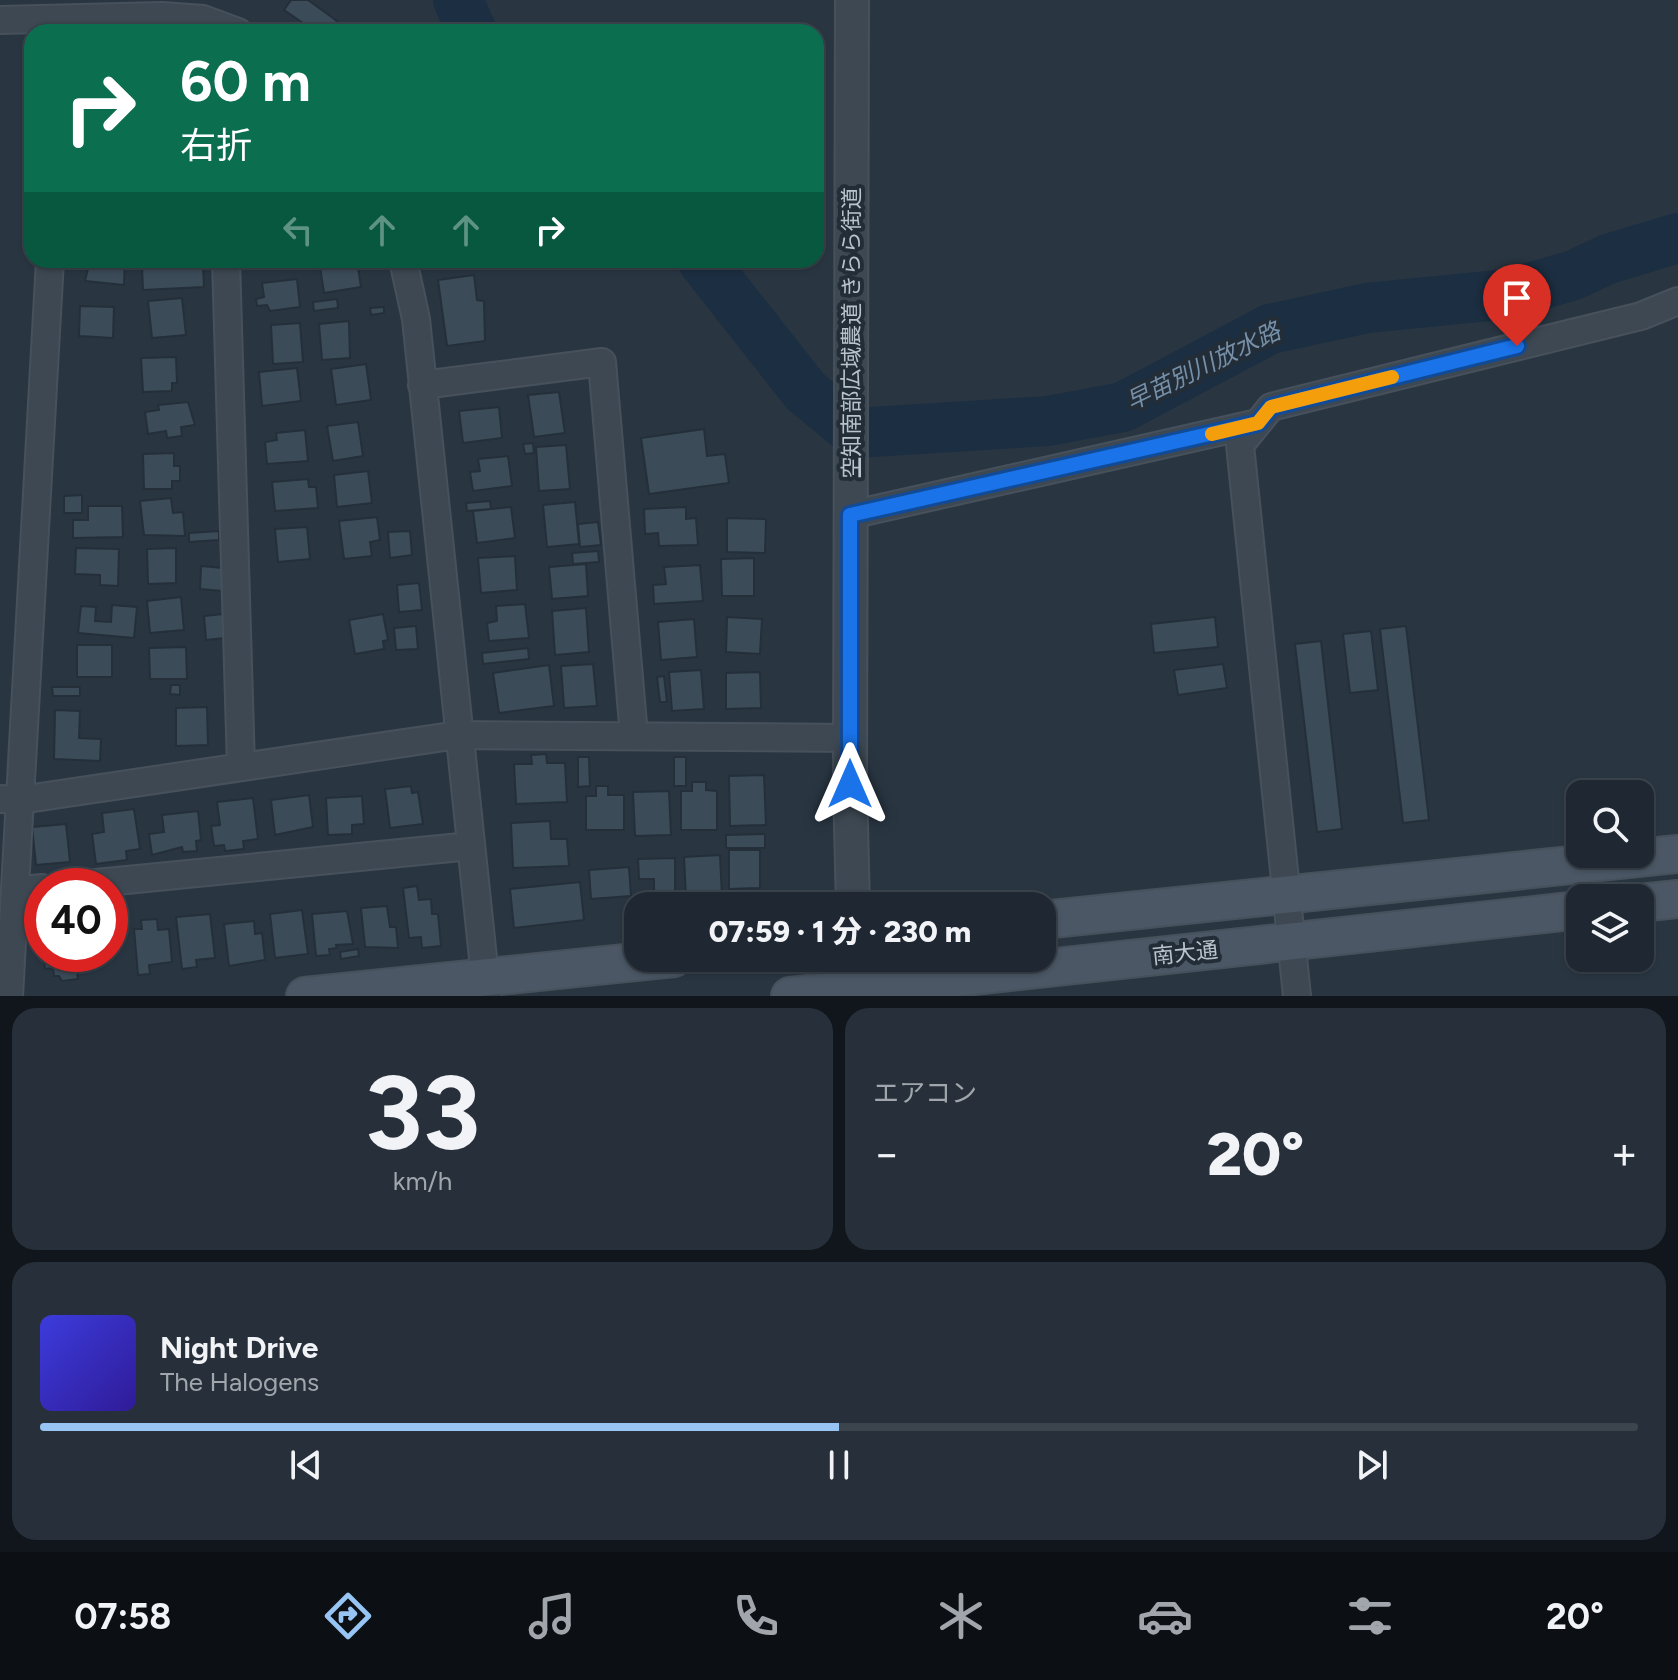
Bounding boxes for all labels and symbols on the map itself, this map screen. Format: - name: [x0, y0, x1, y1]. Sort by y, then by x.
- street label: 空知南部広域農道 きらら街道: [838, 187, 865, 479]
- pin: [1483, 264, 1551, 346]
- water label: 早苗別川放水路: [1121, 315, 1287, 416]
- position arrow: [808, 742, 892, 826]
- speed limit sign: 40: [24, 868, 128, 972]
- street label: 南大通: [1151, 936, 1219, 970]

